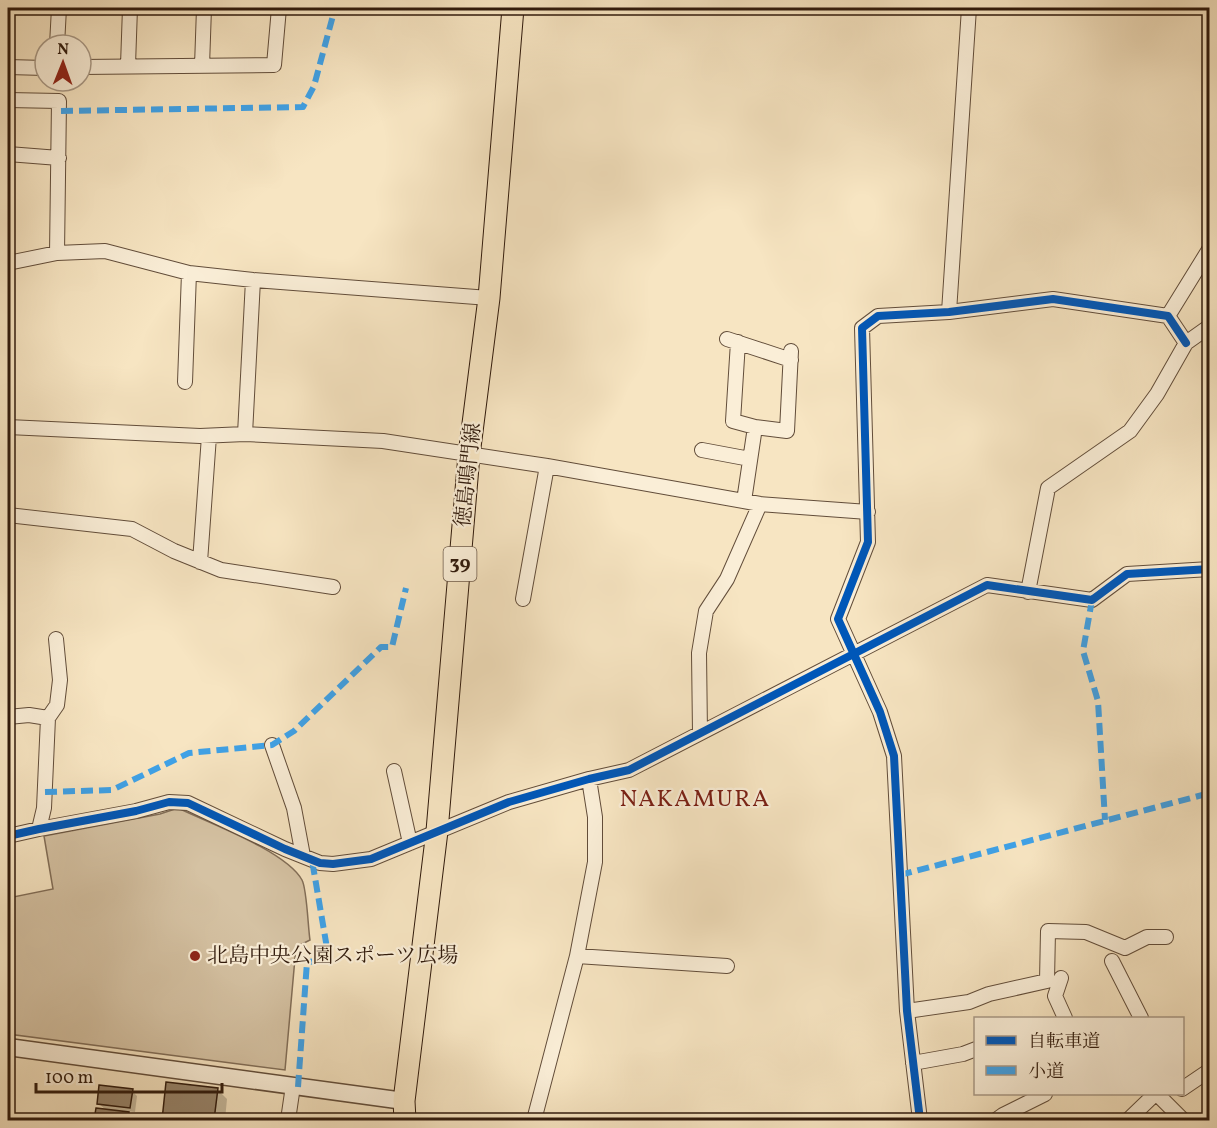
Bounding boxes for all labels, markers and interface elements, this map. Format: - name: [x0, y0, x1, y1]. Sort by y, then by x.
- north arrow: [33, 33, 93, 93]
- text: N: [57, 39, 70, 61]
- street label: 徳島鳴門線: [449, 421, 489, 529]
- road number: 39: [444, 547, 476, 581]
- district label: NAKAMURA: [619, 783, 771, 817]
- place label: 北島中央公園スポーツ広場: [207, 942, 458, 971]
- marker: 北島中央公園スポーツ広場: [188, 949, 202, 963]
- legend: [974, 1017, 1184, 1095]
- text: 自転車道: [1028, 1030, 1100, 1055]
- scale bar: [36, 1056, 222, 1094]
- text: 小道: [1028, 1060, 1064, 1085]
- text: 100 m: [45, 1066, 94, 1091]

